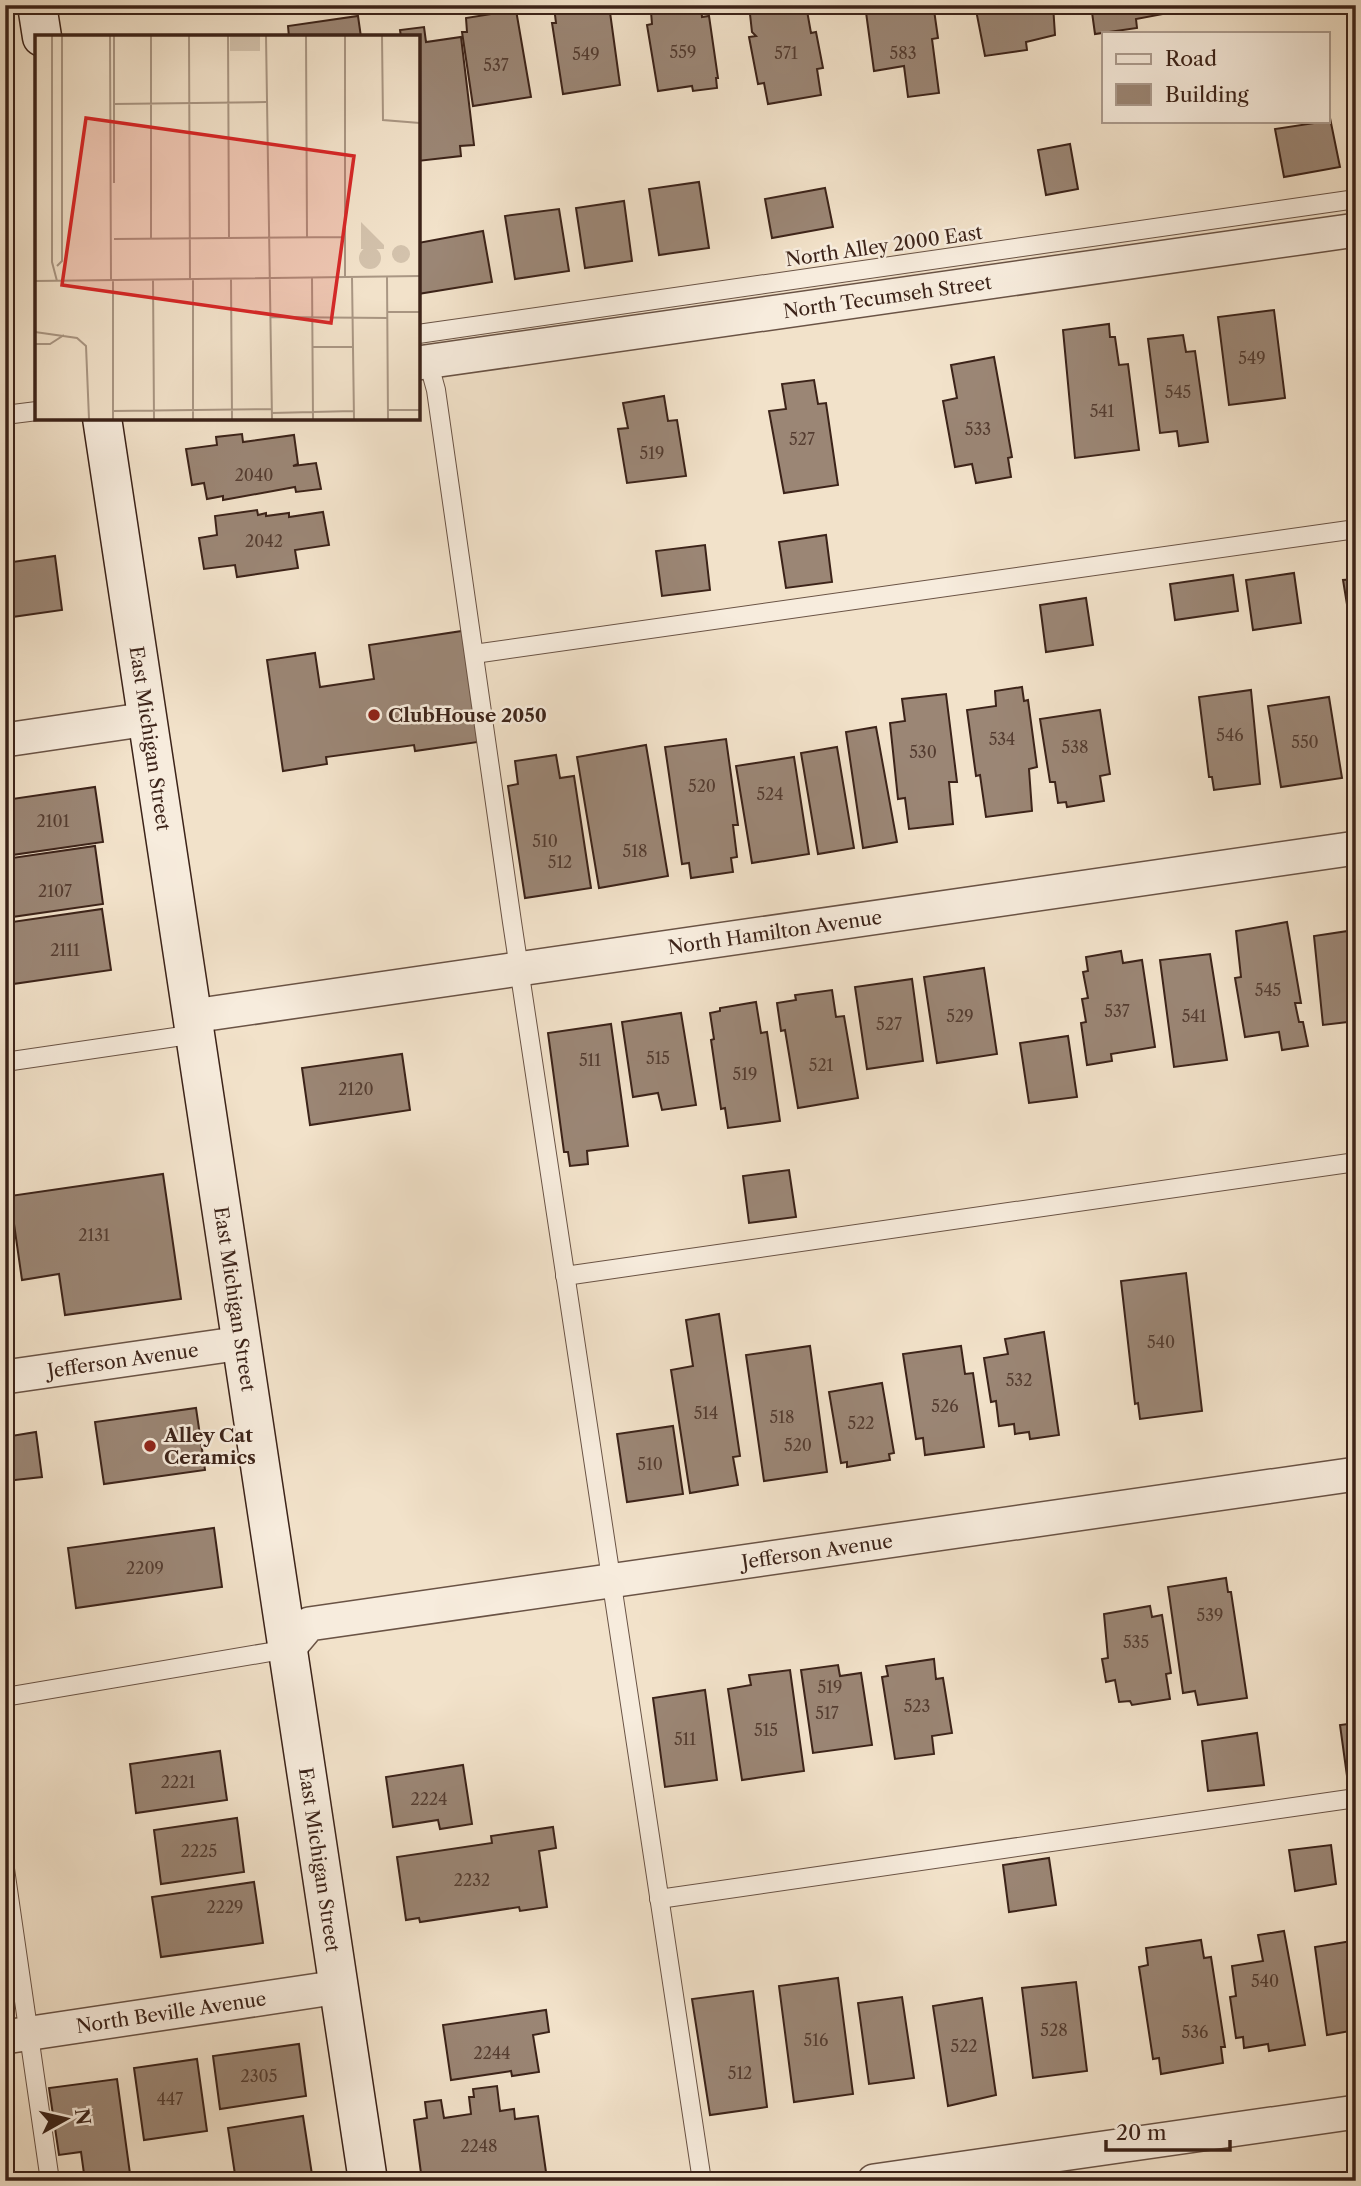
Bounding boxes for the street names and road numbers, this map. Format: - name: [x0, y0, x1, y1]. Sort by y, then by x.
- street label: North Alley 2000 East: [784, 221, 984, 271]
- street label: North Tecumseh Street: [782, 270, 993, 323]
- street label: East Michigan Street: [125, 644, 176, 833]
- street label: North Hamilton Avenue: [666, 905, 884, 959]
- street label: East Michigan Street: [210, 1205, 260, 1393]
- street label: Jefferson Avenue: [43, 1338, 200, 1383]
- street label: Jefferson Avenue: [737, 1529, 894, 1574]
- street label: East Michigan Street: [294, 1766, 345, 1954]
- street label: North Beville Avenue: [74, 1987, 268, 2038]

